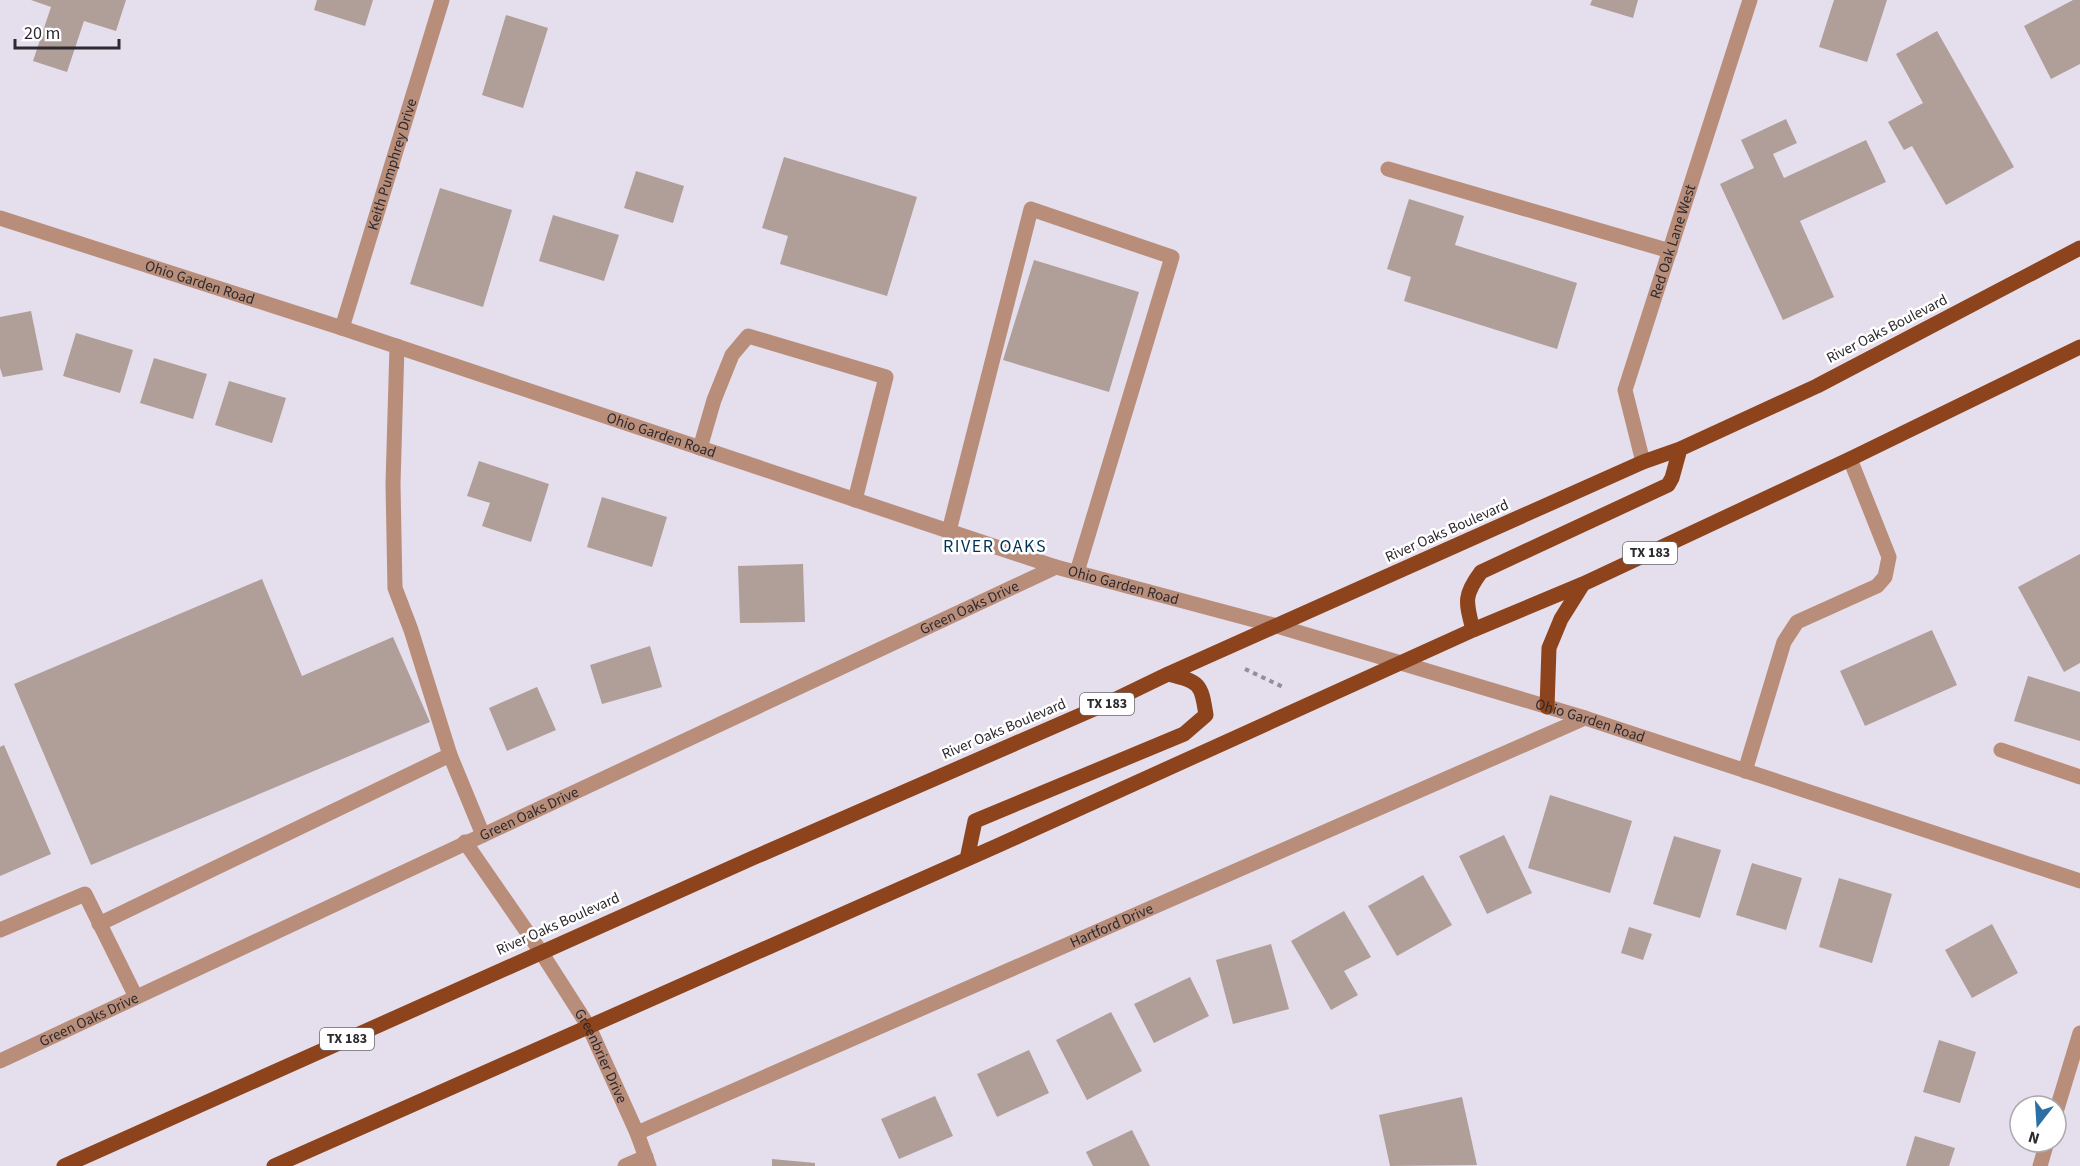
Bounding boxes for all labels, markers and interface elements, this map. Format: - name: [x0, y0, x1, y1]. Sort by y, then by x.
- scale bar: [15, 12, 118, 50]
- text: 20 m: [24, 21, 60, 46]
- street label: Keith Pumphrey Drive: [362, 96, 422, 233]
- street label: Red Oak Lane West: [1644, 182, 1701, 302]
- street label: Ohio Garden Road: [142, 255, 257, 310]
- street label: River Oaks Boulevard: [1823, 289, 1951, 369]
- street label: Ohio Garden Road: [604, 407, 719, 463]
- street label: River Oaks Boulevard: [1382, 494, 1512, 568]
- district label: RIVER OAKS: [943, 534, 1047, 559]
- road number: TX 183: [1623, 542, 1677, 564]
- street label: Ohio Garden Road: [1066, 560, 1181, 610]
- street label: Green Oaks Drive: [916, 575, 1022, 640]
- street label: River Oaks Boulevard: [939, 693, 1069, 765]
- road number: TX 183: [1080, 693, 1134, 715]
- street label: Ohio Garden Road: [1533, 693, 1648, 748]
- street label: Green Oaks Drive: [476, 781, 582, 846]
- street label: River Oaks Boulevard: [493, 887, 623, 961]
- street label: Hartford Drive: [1067, 898, 1156, 953]
- street label: Green Oaks Drive: [36, 987, 142, 1052]
- street label: Greenbrier Drive: [569, 1004, 633, 1107]
- road number: TX 183: [320, 1028, 374, 1050]
- north arrow: [2008, 1094, 2068, 1154]
- text: N: [2026, 1125, 2042, 1149]

